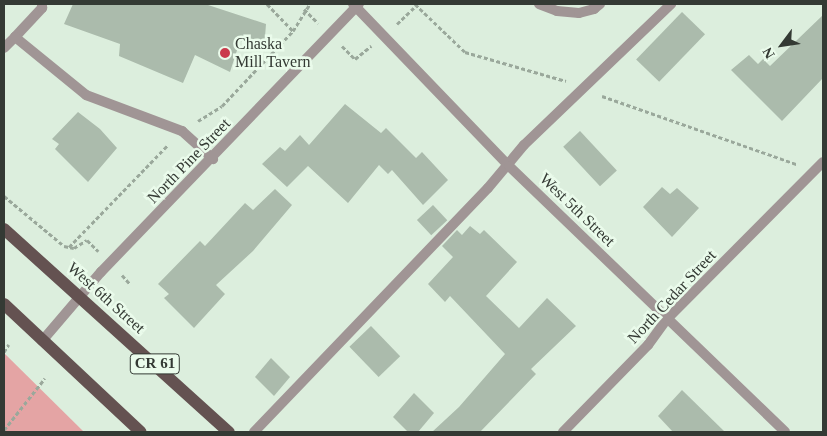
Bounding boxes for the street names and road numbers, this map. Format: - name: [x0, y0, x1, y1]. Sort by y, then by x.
- street label: North Pine Street: [144, 114, 234, 208]
- street label: West 5th Street: [535, 169, 619, 251]
- street label: North Cedar Street: [624, 246, 720, 348]
- street label: West 6th Street: [63, 258, 149, 338]
- road number: CR 61: [129, 352, 181, 376]

